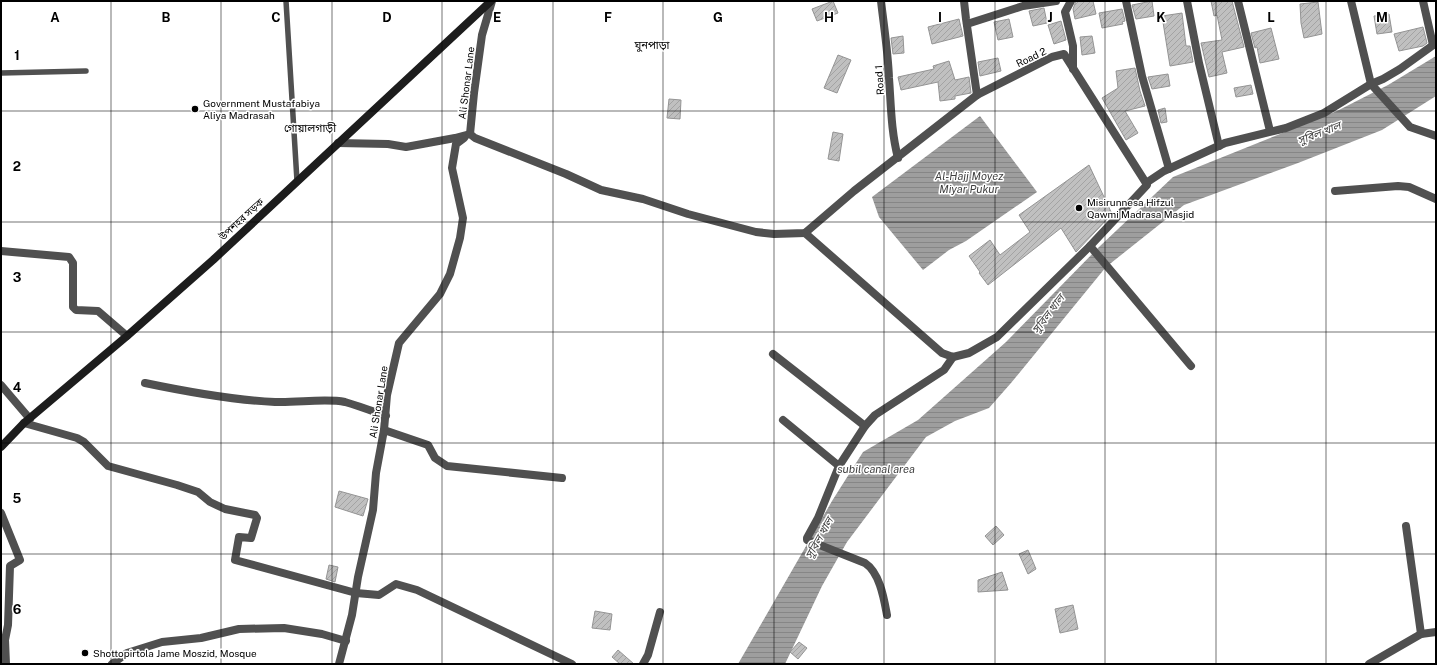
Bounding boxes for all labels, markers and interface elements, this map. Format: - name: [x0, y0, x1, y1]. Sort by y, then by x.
- text: A: [50, 10, 60, 25]
- text: B: [162, 10, 171, 25]
- text: C: [271, 10, 281, 25]
- text: D: [382, 10, 392, 25]
- text: E: [493, 10, 501, 25]
- text: F: [604, 10, 612, 25]
- text: G: [713, 10, 723, 25]
- text: H: [824, 10, 834, 25]
- text: I: [938, 10, 942, 25]
- text: J: [1047, 10, 1053, 25]
- text: K: [1156, 10, 1166, 25]
- text: L: [1267, 10, 1275, 25]
- text: M: [1376, 10, 1388, 25]
- district label: ঘুনপাড়া: [633, 39, 671, 52]
- street label: Road 2: [1014, 45, 1048, 69]
- street label: Ali Shonar Lane: [456, 46, 476, 120]
- text: 1: [14, 48, 20, 63]
- street label: Road 1: [872, 65, 886, 95]
- place label: Government Mustafabiya Aliya Madrasah: [203, 97, 320, 121]
- marker: Government Mustafabiya Aliya Madrasah: [190, 104, 200, 114]
- water label: সুবিল খাল: [1296, 119, 1344, 148]
- district label: গোয়ালগাড়ী: [284, 122, 337, 134]
- text: 2: [13, 159, 21, 174]
- water label: Al-Hajj Moyez Miyar Pukur: [935, 170, 1004, 195]
- street label: উপশহর সড়ক: [216, 195, 266, 243]
- place label: Misirunnesa Hifzul Qawmi Madrasa Masjid: [1087, 196, 1194, 220]
- marker: Misirunnesa Hifzul Qawmi Madrasa Masjid: [1074, 203, 1084, 213]
- text: 3: [13, 270, 22, 285]
- water label: সুবিল খাল: [1030, 291, 1068, 336]
- street label: Ali Shonar Lane: [366, 365, 390, 439]
- text: 4: [13, 380, 22, 395]
- water label: subil canal area: [837, 463, 915, 475]
- text: 5: [13, 491, 22, 506]
- water label: সুবিল খাল: [803, 514, 837, 561]
- text: 6: [13, 602, 22, 617]
- place label: Shottopirtola Jame Moszid, Mosque: [93, 647, 257, 659]
- marker: Shottopirtola Jame Moszid, Mosque: [80, 648, 90, 658]

